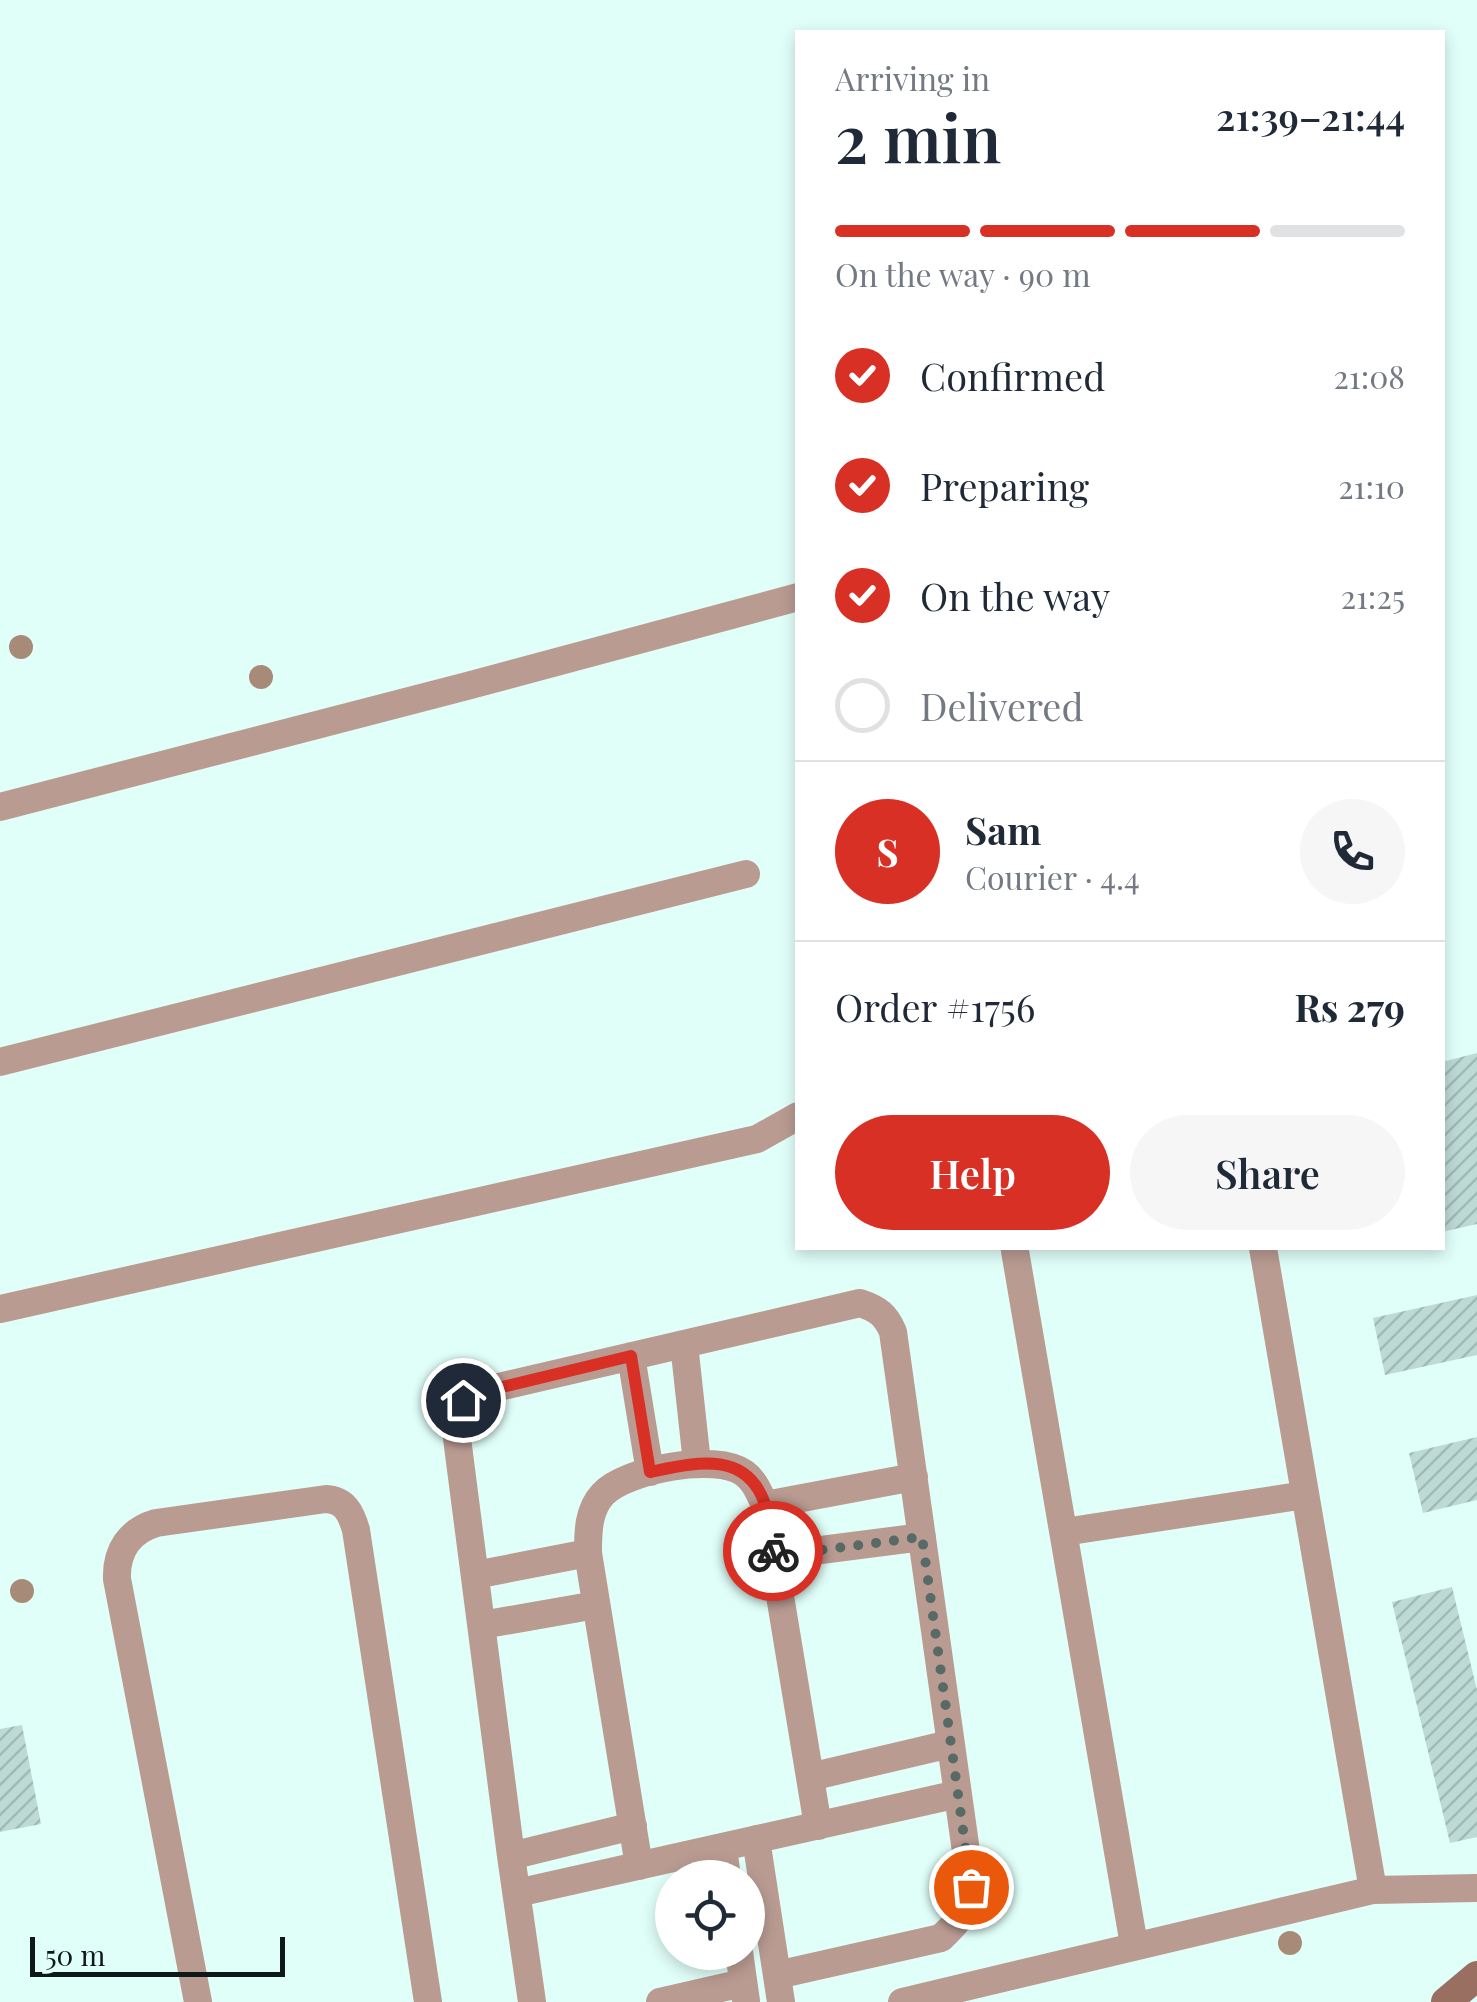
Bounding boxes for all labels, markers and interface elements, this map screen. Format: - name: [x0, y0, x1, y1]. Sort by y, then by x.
- text: Arriving in: [835, 56, 990, 99]
- text: 21:39–21:44: [1216, 90, 1405, 141]
- text: 2 min: [835, 93, 1001, 179]
- text: On the way · 90 m: [835, 252, 1091, 295]
- icon: check: [835, 348, 890, 403]
- text: Confirmed: [920, 350, 1105, 401]
- text: 21:08: [1333, 354, 1405, 397]
- icon: check: [835, 458, 890, 513]
- text: Preparing: [920, 460, 1089, 511]
- text: 21:10: [1338, 464, 1405, 507]
- icon: check: [835, 568, 890, 623]
- text: On the way: [920, 570, 1110, 621]
- text: 21:25: [1341, 574, 1405, 617]
- text: Delivered: [920, 680, 1084, 731]
- button: phone: [1300, 799, 1405, 904]
- text: Sam: [965, 804, 1041, 855]
- text: S: [876, 826, 899, 877]
- text: Courier · 4.4: [965, 855, 1140, 898]
- text: Order #1756: [835, 981, 1035, 1032]
- text: Rs 279: [1294, 981, 1405, 1032]
- button: Help: [835, 1115, 1110, 1230]
- button: Share: [1130, 1115, 1405, 1230]
- pin: [421, 1358, 506, 1443]
- icon: home: [436, 1373, 491, 1428]
- courier: [723, 1501, 823, 1601]
- icon: bike: [746, 1524, 801, 1579]
- pin: [929, 1845, 1014, 1930]
- map controls: [655, 1860, 765, 1970]
- button: locate: [655, 1860, 765, 1970]
- icon: bag: [944, 1860, 999, 1915]
- scale bar: [30, 1932, 285, 1976]
- text: 50 m: [45, 1936, 105, 1973]

